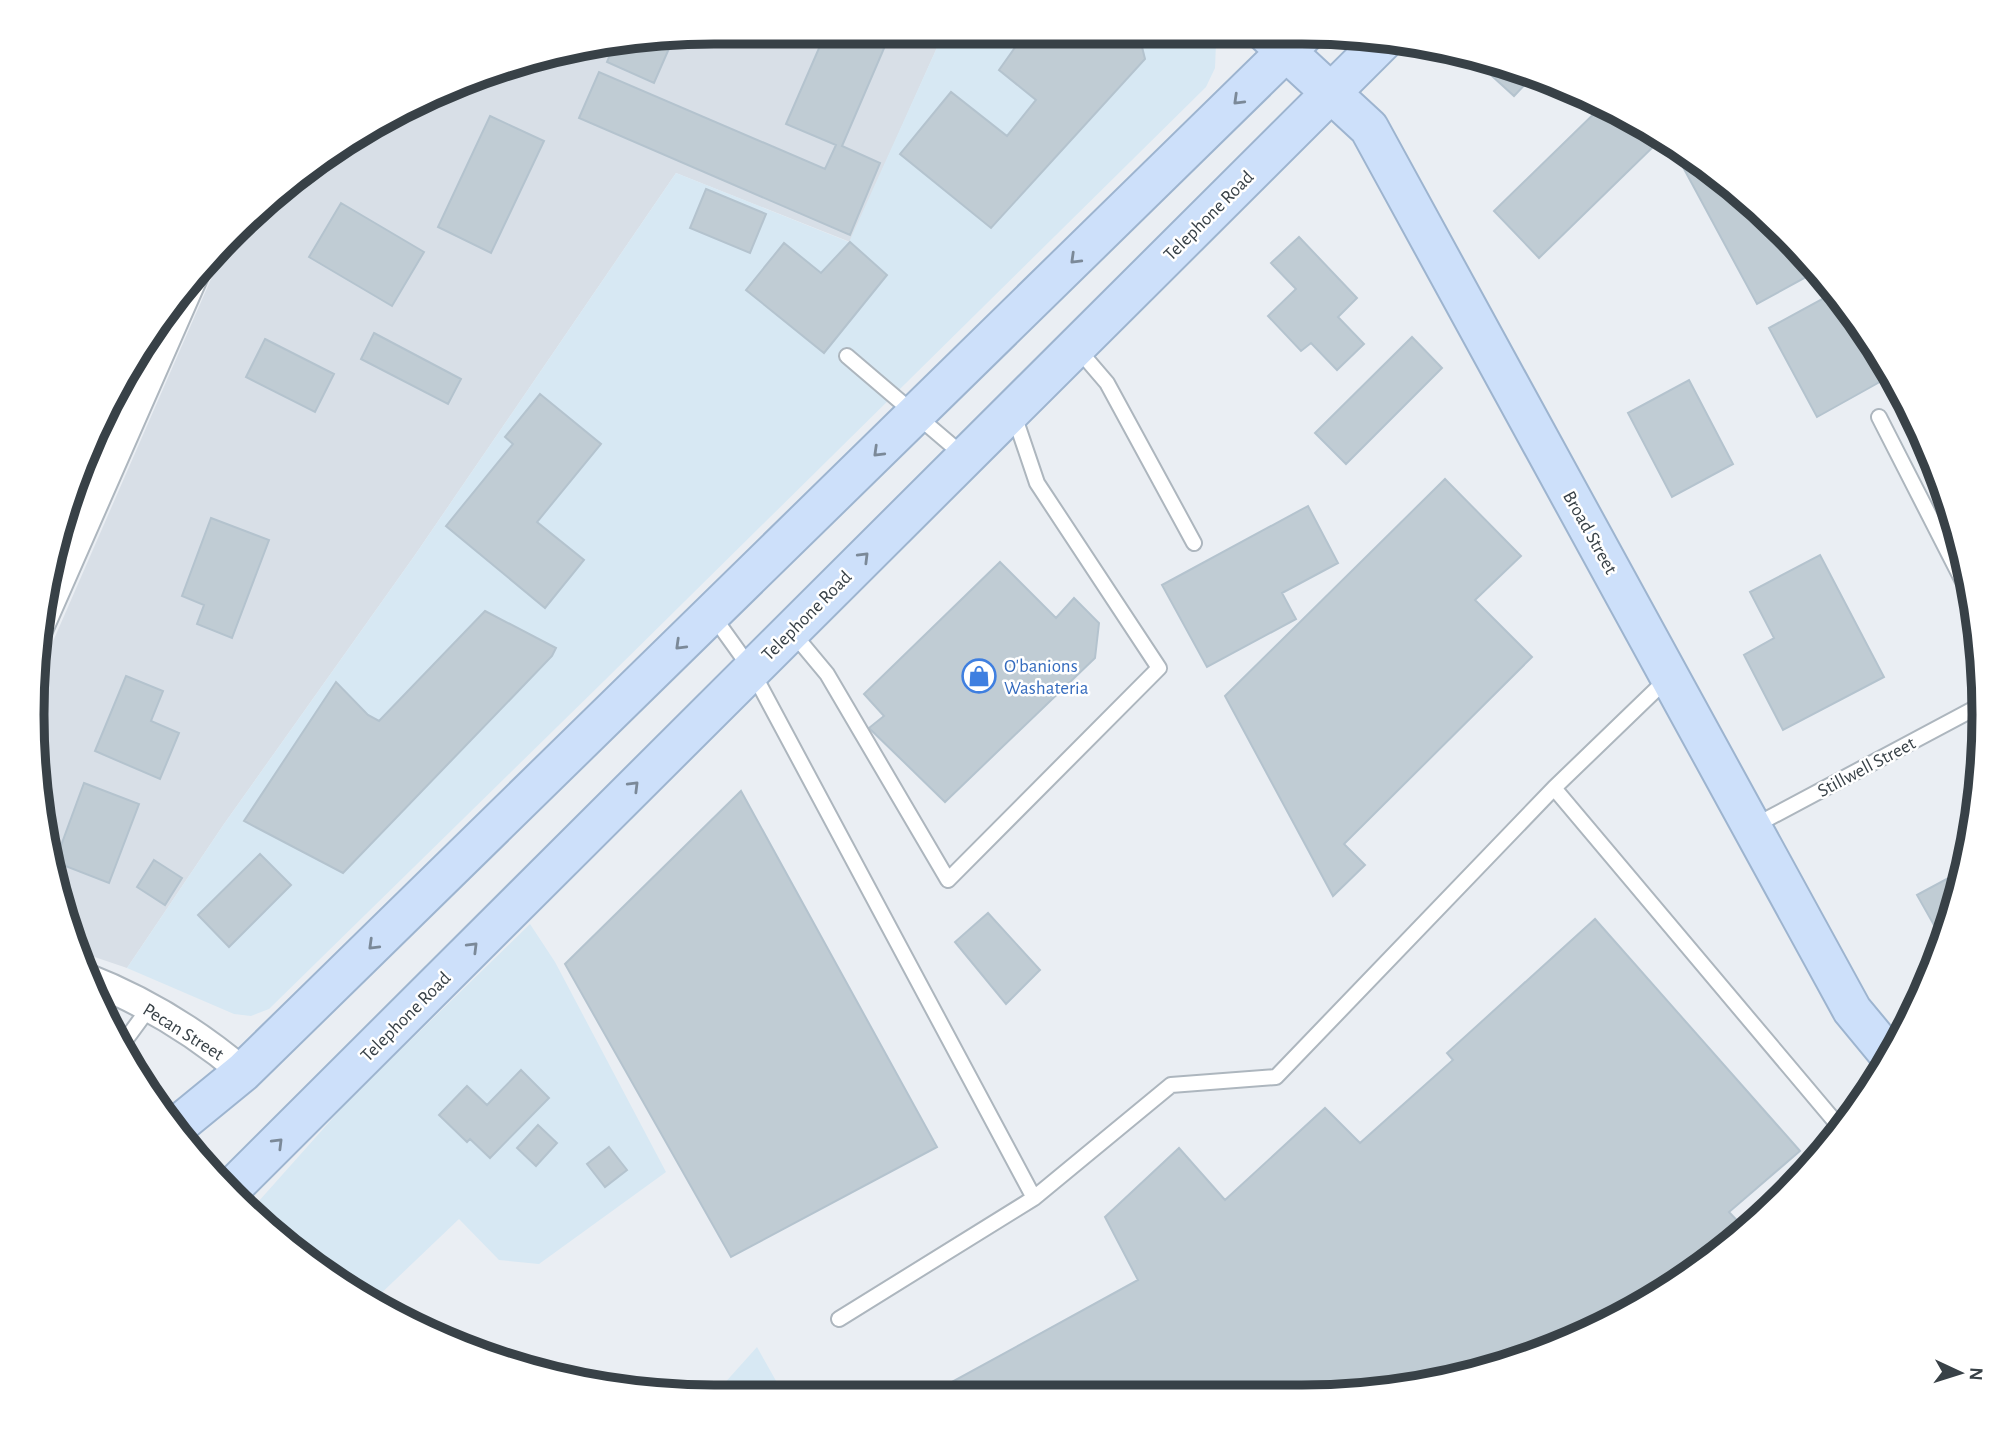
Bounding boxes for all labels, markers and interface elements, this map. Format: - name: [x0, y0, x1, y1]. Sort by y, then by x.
- one-way arrow: [1233, 91, 1246, 104]
- street label: Telephone Road: [1160, 167, 1258, 265]
- one-way arrow: [1071, 250, 1084, 263]
- one-way arrow: [873, 443, 886, 456]
- street label: Broad Street: [1559, 488, 1620, 578]
- one-way arrow: [856, 552, 869, 565]
- street label: Telephone Road: [758, 567, 856, 665]
- one-way arrow: [675, 637, 688, 650]
- shop icon: O'banions Washateria: [960, 657, 998, 695]
- place label: O'banions Washateria: [1004, 657, 1089, 698]
- street label: Stillwell Street: [1815, 734, 1919, 801]
- one-way arrow: [625, 782, 638, 795]
- one-way arrow: [368, 937, 381, 950]
- one-way arrow: [465, 943, 478, 956]
- street label: Telephone Road: [357, 968, 455, 1066]
- street label: Pecan Street: [139, 1000, 227, 1065]
- one-way arrow: [269, 1138, 282, 1151]
- north arrow: [1925, 1338, 1995, 1408]
- text: N: [1966, 1367, 1985, 1381]

